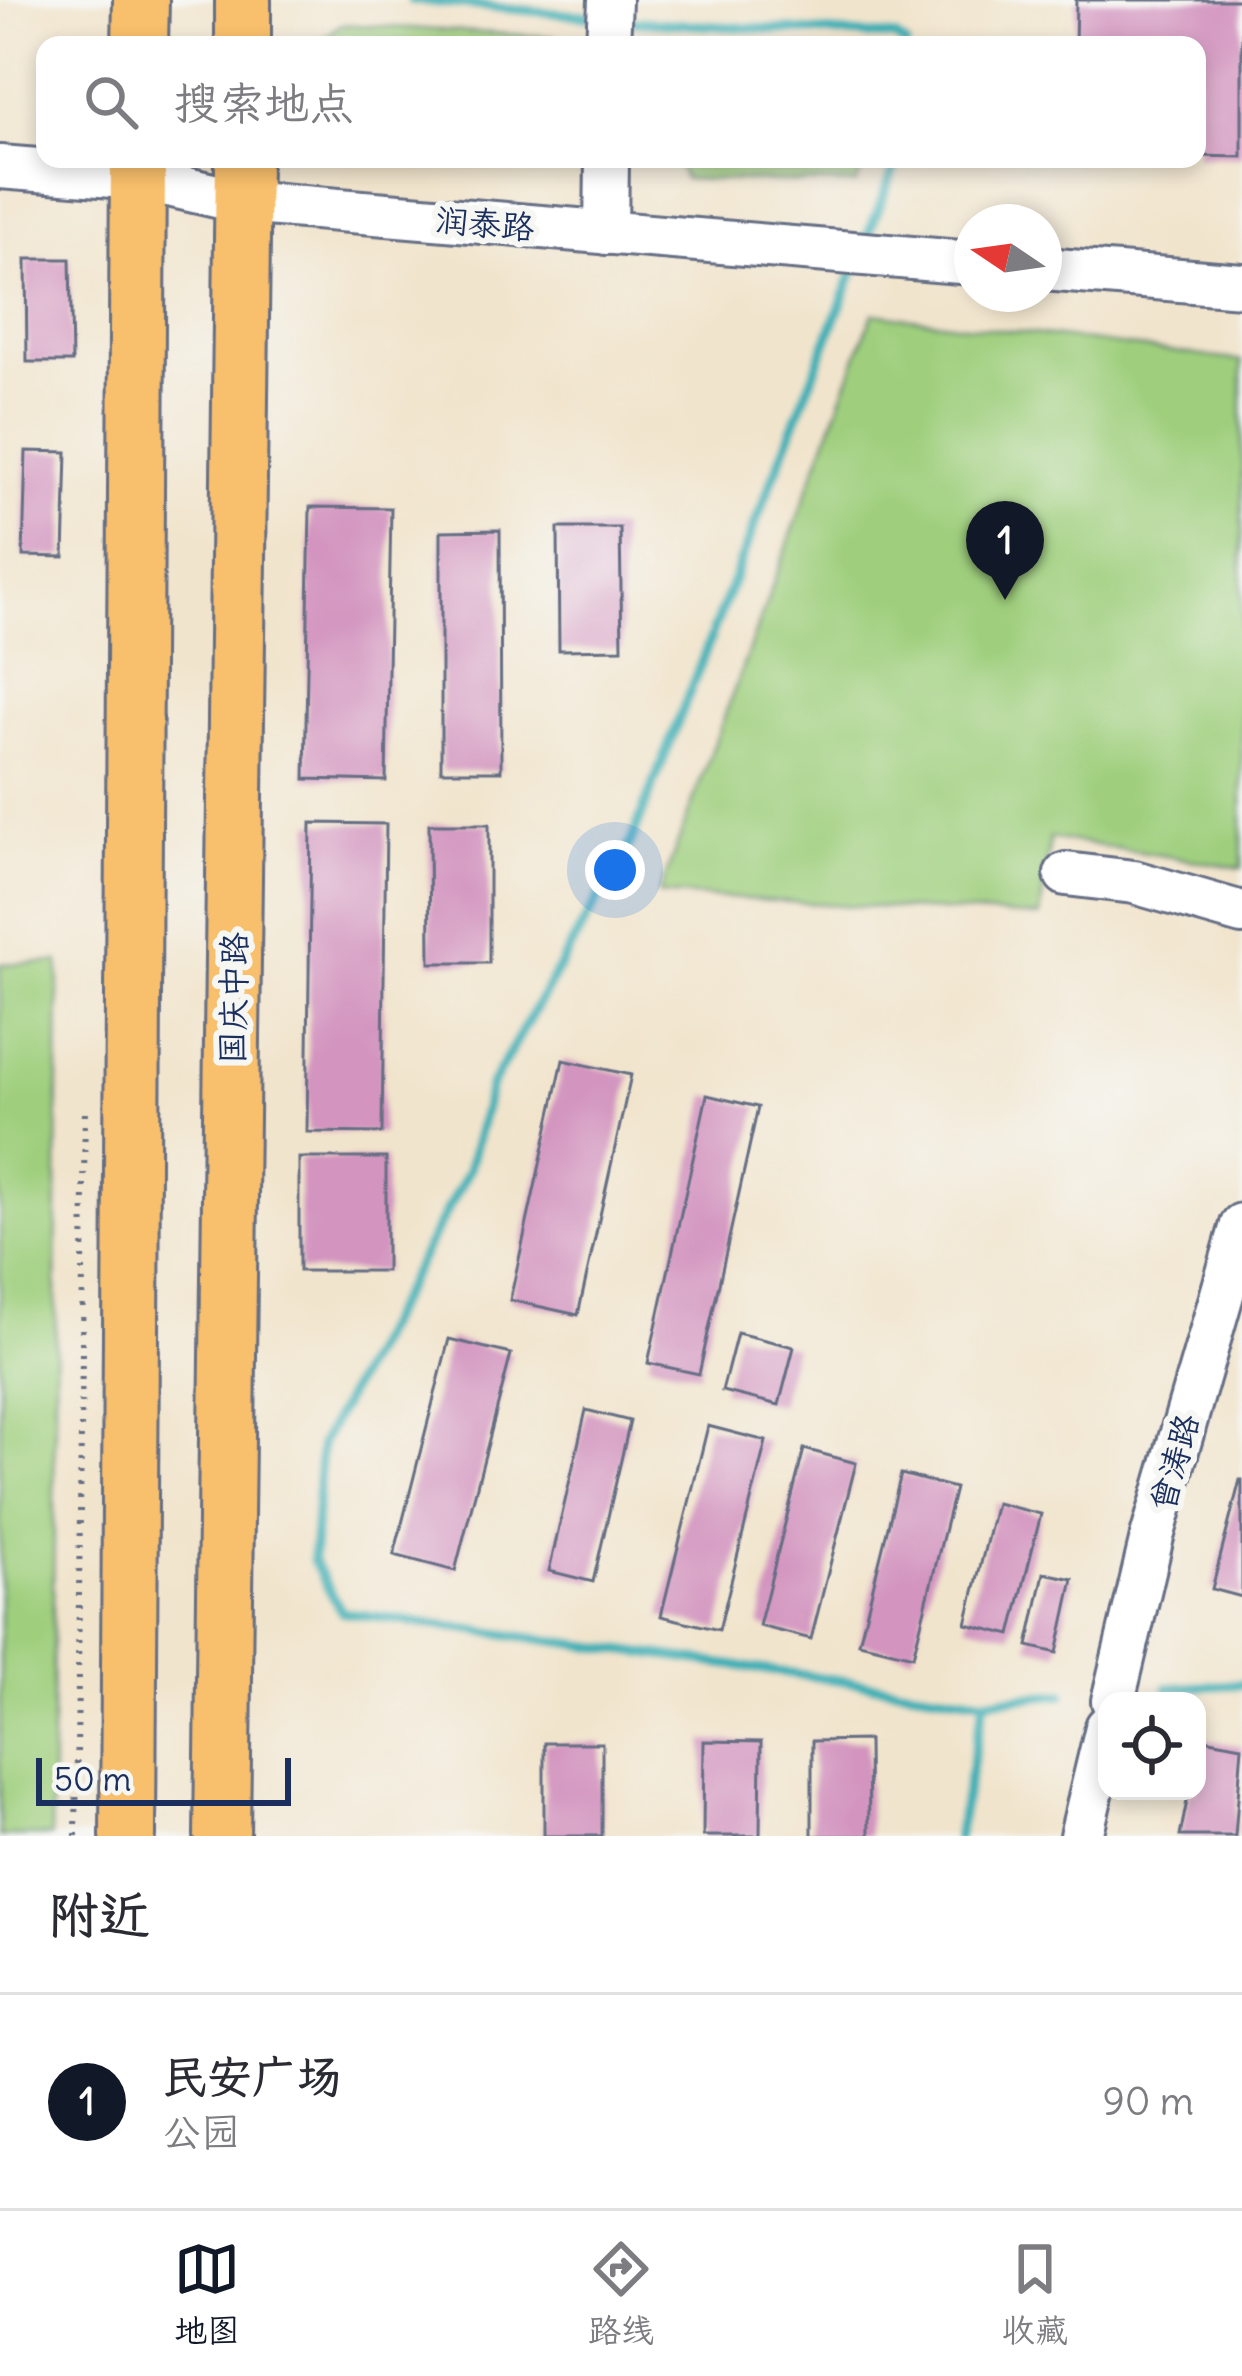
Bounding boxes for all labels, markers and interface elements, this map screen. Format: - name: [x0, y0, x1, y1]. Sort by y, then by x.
- search box: [36, 36, 1206, 168]
- icon: search: [78, 69, 144, 135]
- text: 搜索地点: [174, 75, 354, 131]
- street label: 润泰路: [434, 198, 536, 248]
- north arrow: [954, 204, 1062, 312]
- pin: 1: [966, 501, 1044, 600]
- your location: [585, 840, 645, 900]
- street label: 国庆中路: [211, 932, 255, 1064]
- street label: 曾涛路: [1140, 1409, 1208, 1515]
- map controls: [1098, 1692, 1206, 1800]
- button: locate: [1098, 1692, 1206, 1800]
- scale bar: [36, 1752, 291, 1805]
- text: 50 m: [54, 1758, 131, 1800]
- text: 附近: [48, 1883, 150, 1947]
- text: 民安广场: [162, 2049, 342, 2105]
- text: 1: [79, 2077, 95, 2126]
- text: 90 m: [1102, 2077, 1194, 2126]
- text: 公园: [162, 2108, 240, 2157]
- tab: 地图: [174, 2236, 240, 2351]
- tab: 路线: [588, 2236, 654, 2351]
- tab: 收藏: [1002, 2236, 1068, 2351]

